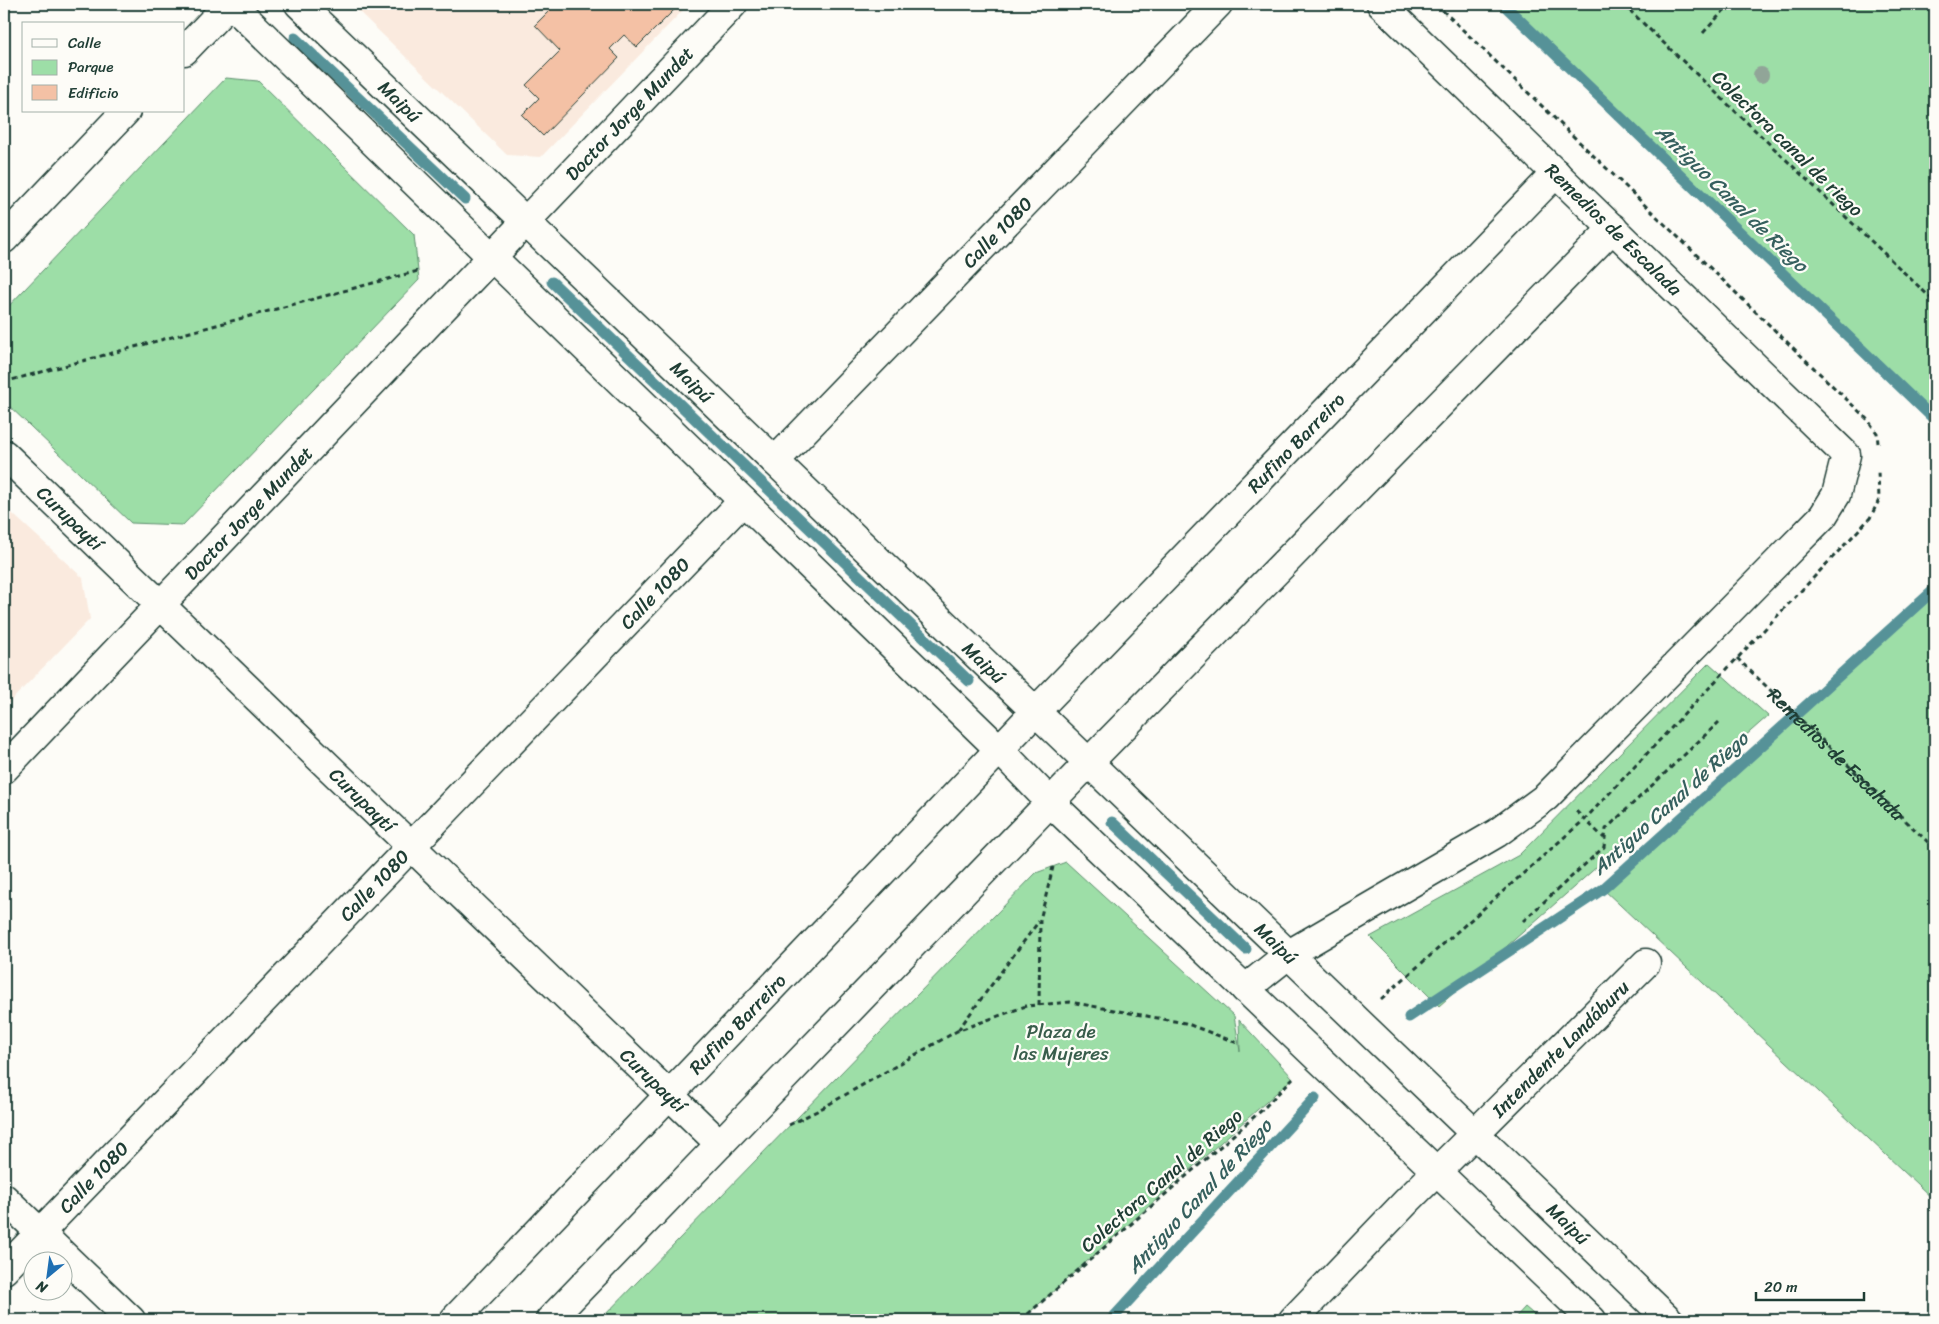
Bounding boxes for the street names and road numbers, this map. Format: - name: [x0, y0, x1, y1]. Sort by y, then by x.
- street label: Doctor Jorge Mundet: [557, 38, 702, 189]
- street label: Colectora canal de riego: [1704, 62, 1872, 225]
- street label: Maipú: [370, 72, 430, 131]
- street label: Remedios de Escalada: [1537, 155, 1690, 304]
- street label: Calle 1080: [954, 188, 1041, 276]
- street label: Maipú: [662, 353, 722, 412]
- street label: Rufino Barreiro: [1239, 384, 1353, 501]
- street label: Doctor Jorge Mundet: [176, 438, 321, 588]
- street label: Curupaytí: [29, 478, 113, 561]
- street label: Calle 1080: [612, 549, 698, 637]
- street label: Maipú: [954, 633, 1014, 692]
- street label: Remedios de Escalada: [1759, 679, 1913, 829]
- street label: Curupaytí: [321, 759, 406, 842]
- street label: Calle 1080: [331, 841, 418, 929]
- street label: Maipú: [1246, 914, 1306, 973]
- street label: Rufino Barreiro: [681, 965, 795, 1082]
- street label: Intendente Landáburu: [1483, 972, 1638, 1126]
- street label: Curupaytí: [612, 1040, 696, 1123]
- street label: Colectora Canal de Riego: [1072, 1100, 1250, 1261]
- street label: Calle 1080: [50, 1133, 137, 1221]
- street label: Maipú: [1538, 1194, 1598, 1254]

